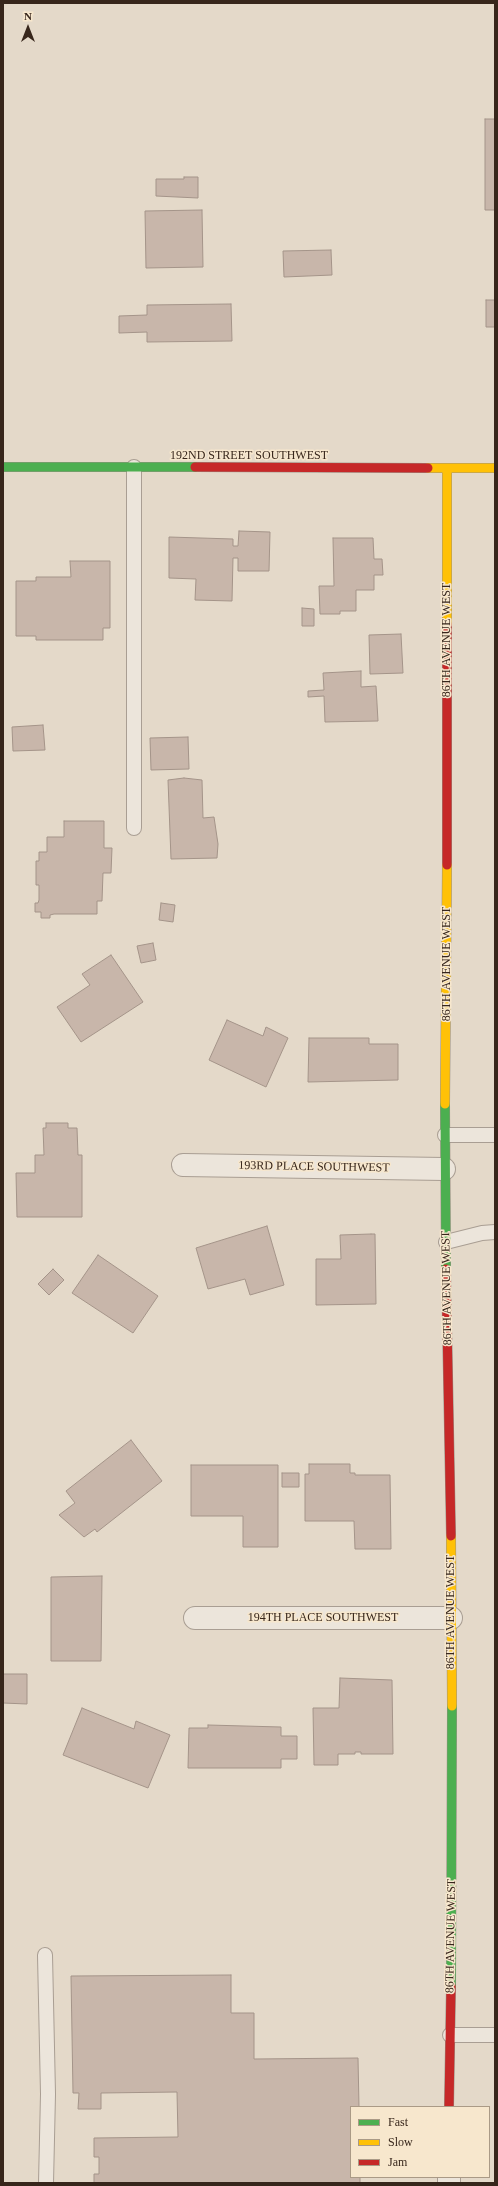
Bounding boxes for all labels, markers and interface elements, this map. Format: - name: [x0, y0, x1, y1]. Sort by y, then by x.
- north arrow: [8, 8, 48, 48]
- text: N: [24, 10, 32, 22]
- street label: 192ND STREET SOUTHWEST: [170, 449, 328, 463]
- street label: 86TH AVENUE WEST: [440, 583, 454, 697]
- street label: 86TH AVENUE WEST: [440, 907, 454, 1021]
- street label: 193RD PLACE SOUTHWEST: [238, 1158, 390, 1176]
- street label: 86TH AVENUE WEST: [439, 1231, 455, 1345]
- street label: 86TH AVENUE WEST: [444, 1555, 458, 1669]
- street label: 194TH PLACE SOUTHWEST: [248, 1611, 398, 1625]
- street label: 86TH AVENUE WEST: [443, 1879, 459, 1993]
- legend: [350, 2106, 490, 2178]
- text: Fast: [388, 2115, 408, 2129]
- text: Slow: [388, 2135, 413, 2149]
- text: Jam: [388, 2155, 407, 2169]

